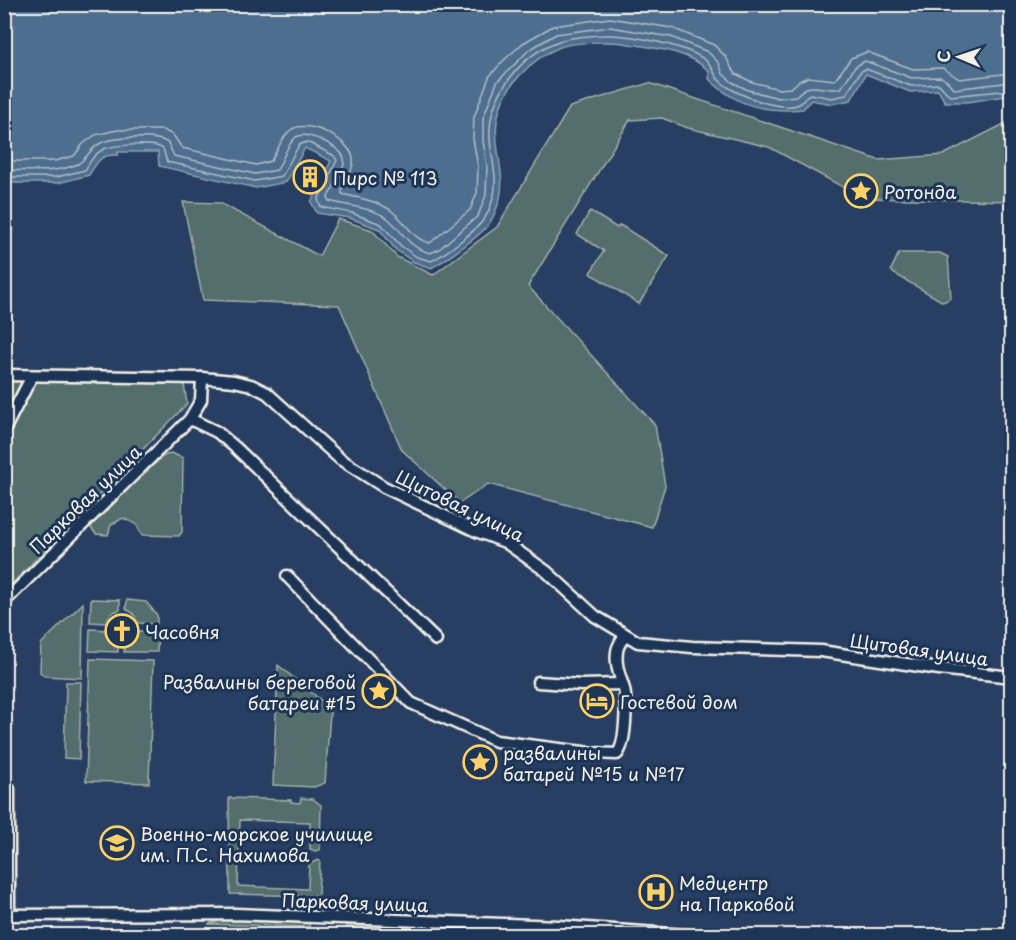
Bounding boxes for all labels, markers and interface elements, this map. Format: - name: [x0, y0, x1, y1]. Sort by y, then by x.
- north arrow: [929, 27, 989, 87]
- text: С: [931, 50, 955, 63]
- building icon: Пирс № 113: [292, 159, 328, 195]
- place label: Пирс № 113: [333, 164, 438, 191]
- place icon: Ротонда: [843, 173, 879, 209]
- place label: Ротонда: [884, 178, 957, 205]
- street label: Парковая улица: [23, 438, 148, 560]
- street label: Щитовая улица: [391, 462, 529, 548]
- church icon: Часовня: [104, 613, 140, 649]
- place label: Часовня: [145, 618, 220, 645]
- street label: Щитовая улица: [848, 626, 991, 672]
- place label: Развалины береговой батареи #15: [163, 668, 356, 716]
- place icon: Развалины береговой батареи #15: [361, 673, 397, 709]
- hotel icon: Гостевой дом: [579, 683, 615, 719]
- place label: Гостевой дом: [620, 688, 738, 715]
- place label: развалины батарей №15 и №17: [503, 739, 685, 787]
- place icon: развалины батарей №15 и №17: [462, 744, 498, 780]
- place label: Военно-морское училище им. П.С. Нахимова: [140, 820, 373, 868]
- school or university icon: Военно-морское училище им. П.С. Нахимова: [99, 825, 135, 861]
- place label: Медцентр на Парковой: [679, 869, 795, 917]
- hospital icon: Медцентр на Парковой: [638, 874, 674, 910]
- street label: Парковая улица: [281, 886, 429, 918]

